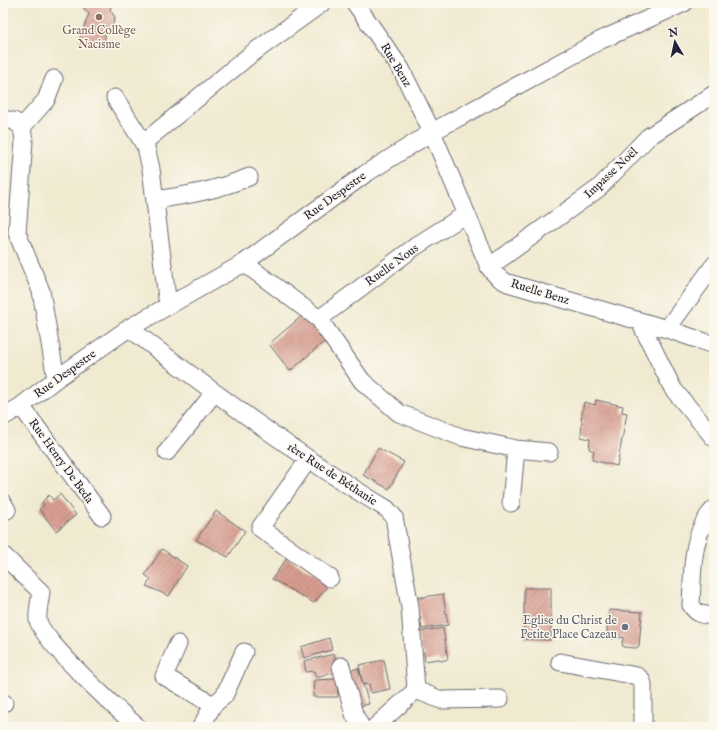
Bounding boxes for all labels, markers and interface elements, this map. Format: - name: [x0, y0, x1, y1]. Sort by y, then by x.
- marker: Grand Collège Nacisme: [94, 12, 104, 22]
- north arrow: [655, 22, 695, 62]
- place label: Grand Collège Nacisme: [62, 23, 136, 52]
- text: N: [667, 25, 680, 41]
- street label: Rue Benz: [377, 40, 415, 90]
- street label: Impasse Noël: [581, 144, 642, 202]
- street label: Rue Despestre: [301, 168, 370, 224]
- street label: Ruelle Nous: [362, 241, 422, 289]
- street label: Ruelle Benz: [509, 276, 572, 308]
- street label: Rue Despestre: [31, 346, 100, 402]
- street label: Rue Henry De Beda: [25, 416, 97, 507]
- street label: 1ère Rue de Béthanie: [284, 439, 380, 509]
- place label: Eglise du Christ de Petite Place Cazeau: [520, 613, 617, 642]
- marker: Eglise du Christ de Petite Place Cazeau: [620, 622, 630, 632]

